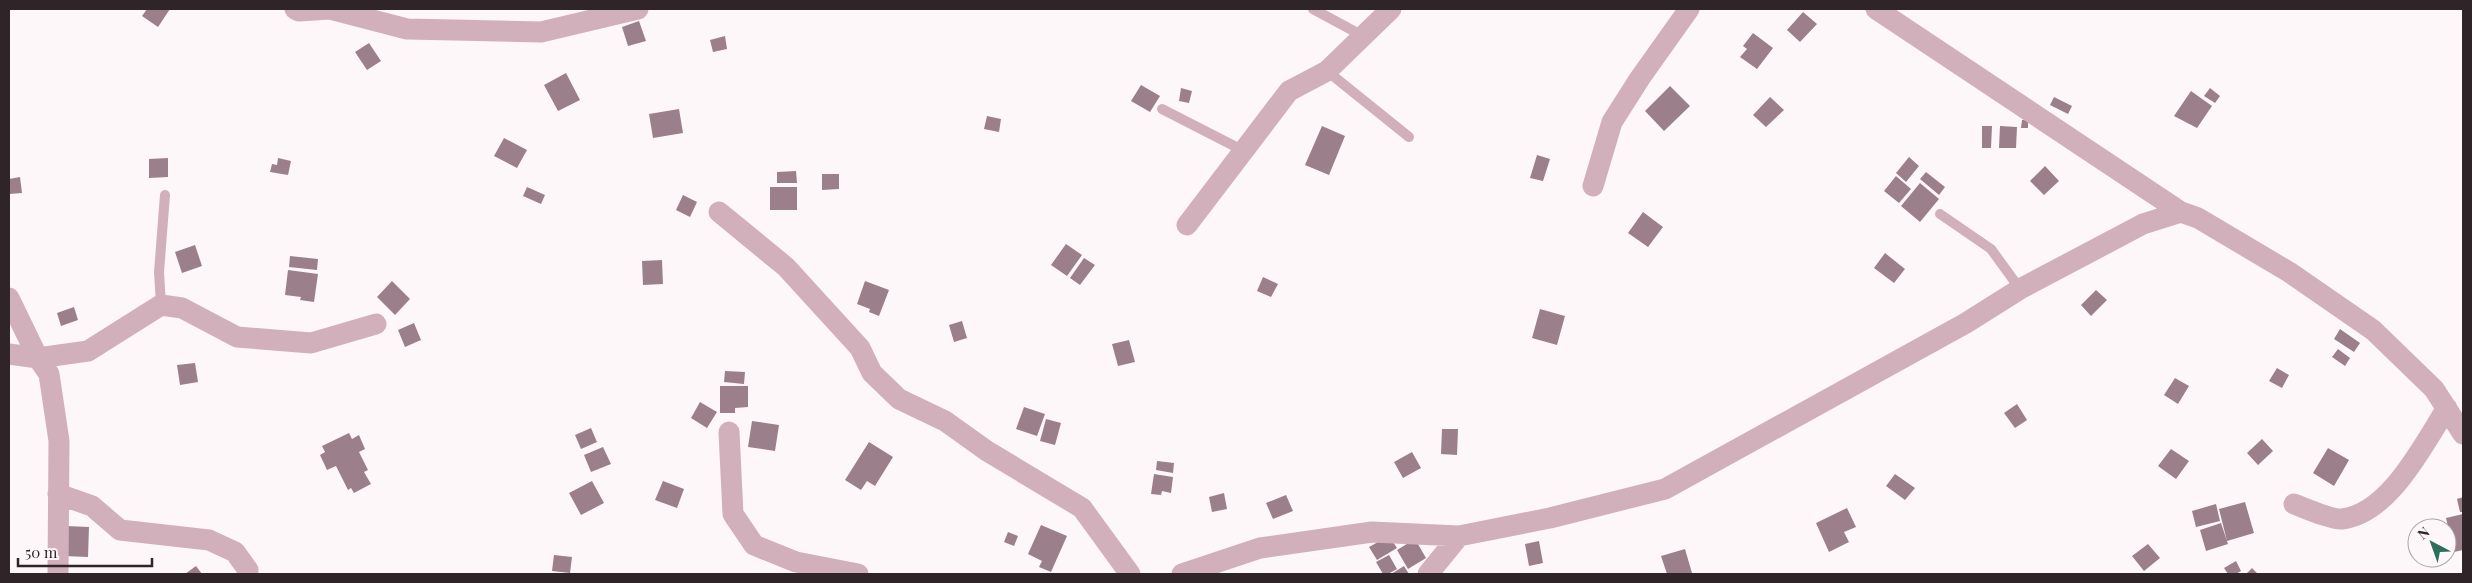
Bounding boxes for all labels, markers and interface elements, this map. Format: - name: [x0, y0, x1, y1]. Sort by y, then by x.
- north arrow: [2407, 518, 2457, 568]
- text: N: [2413, 522, 2433, 543]
- scale bar: [18, 536, 151, 568]
- text: 50 m: [25, 542, 58, 562]

